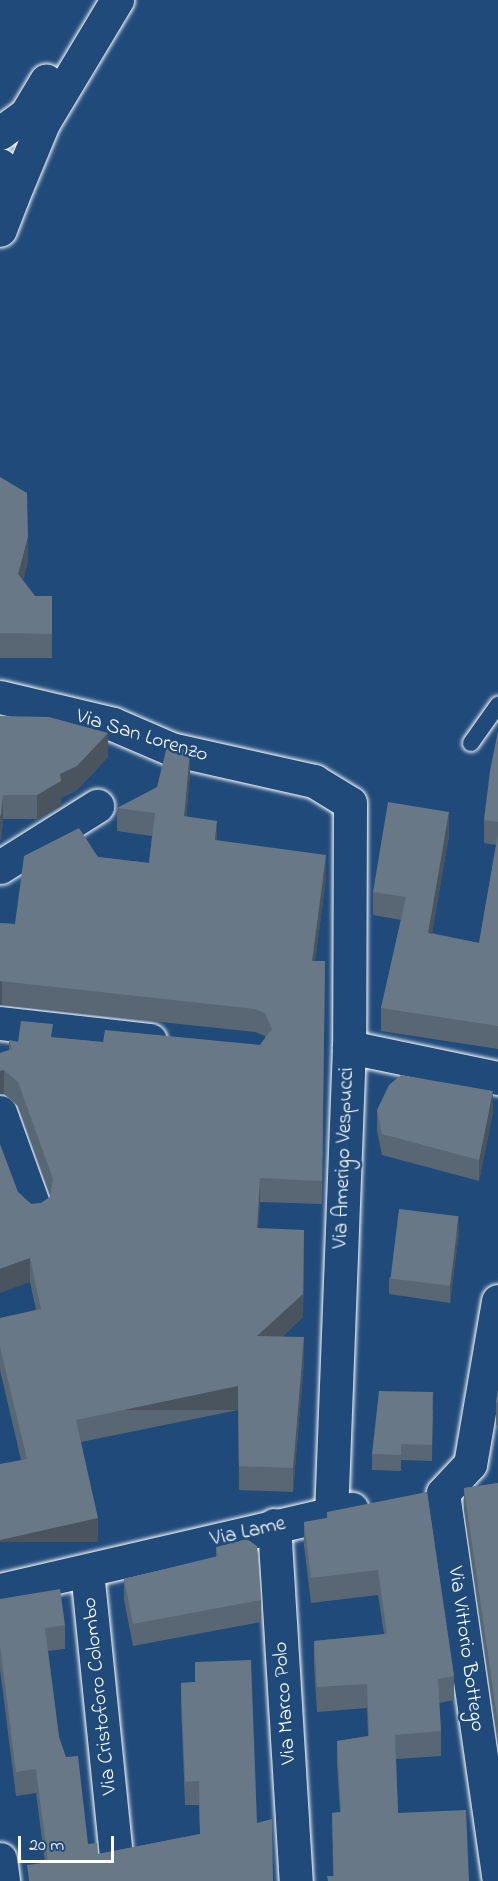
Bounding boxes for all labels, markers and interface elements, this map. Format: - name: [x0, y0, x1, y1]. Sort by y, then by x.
- street label: Via San Lorenzo: [73, 704, 211, 768]
- street label: Via Amerigo Vespucci: [328, 1067, 360, 1249]
- street label: Via Lame: [208, 1511, 288, 1553]
- street label: Via Vittorio Bottego: [442, 1565, 490, 1733]
- street label: Via Cristoforo Colombo: [77, 1596, 123, 1796]
- street label: Via Marco Polo: [268, 1641, 302, 1765]
- scale bar: [21, 1824, 117, 1862]
- text: 20 m: [29, 1833, 64, 1859]

